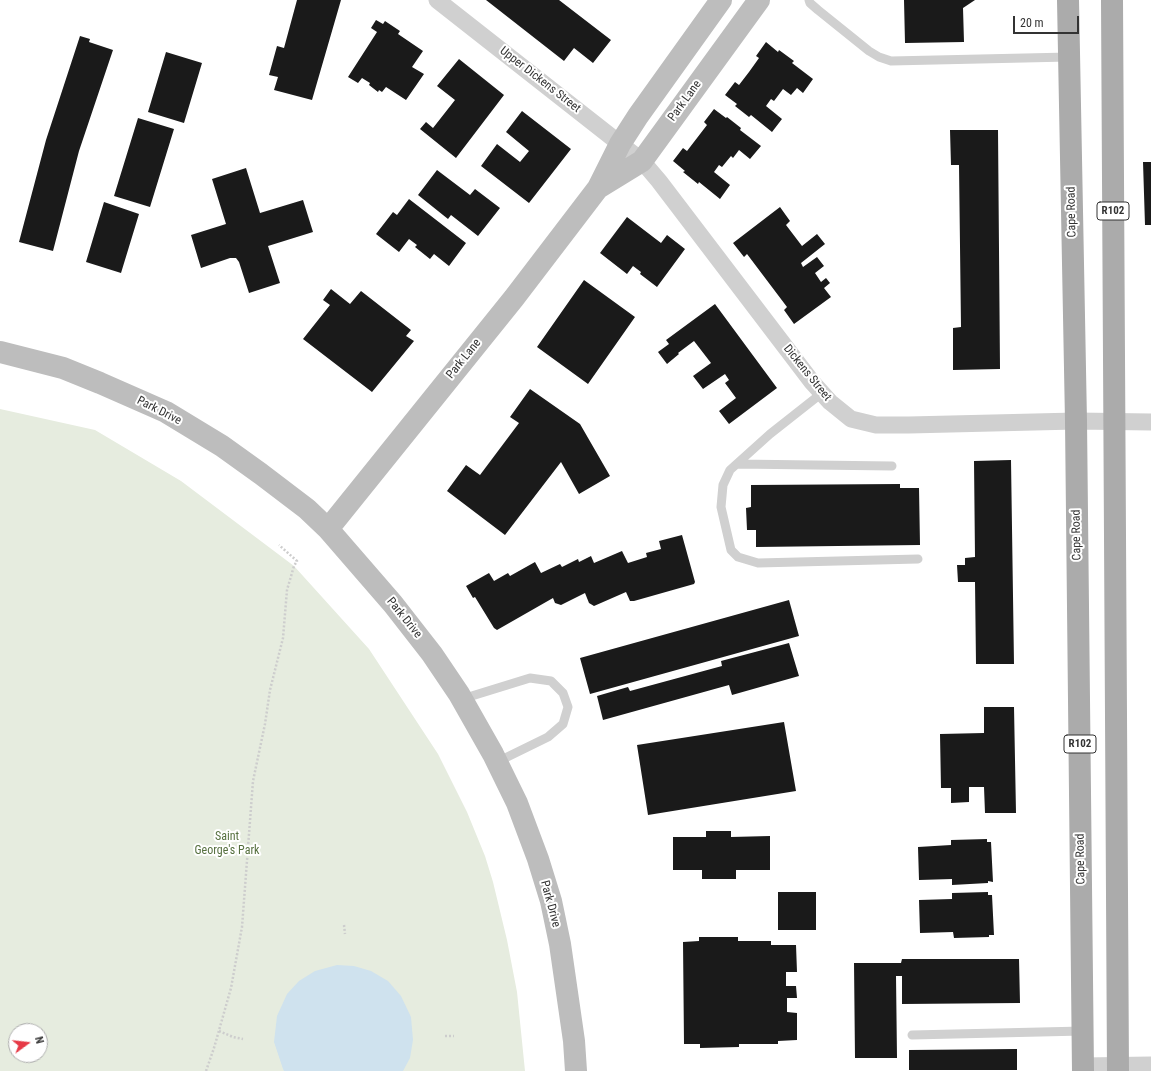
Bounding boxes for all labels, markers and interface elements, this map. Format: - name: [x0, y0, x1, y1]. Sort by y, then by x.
- scale bar: [1015, 8, 1081, 34]
- text: 20 m: [1020, 16, 1044, 30]
- street label: Upper Dickens Street: [497, 44, 583, 116]
- street label: Park Lane: [665, 78, 705, 124]
- street label: Cape Road: [1064, 186, 1080, 238]
- road number: R102: [1097, 202, 1129, 220]
- street label: Park Lane: [444, 336, 484, 382]
- street label: Dickens Street: [780, 342, 834, 404]
- street label: Park Drive: [134, 394, 184, 428]
- street label: Cape Road: [1069, 509, 1085, 561]
- street label: Park Drive: [383, 595, 425, 641]
- road number: R102: [1064, 735, 1096, 753]
- park label: Saint George's Park: [195, 830, 259, 858]
- street label: Cape Road: [1073, 833, 1089, 885]
- street label: Park Drive: [537, 879, 563, 929]
- north arrow: [8, 1023, 48, 1063]
- text: N: [32, 1035, 46, 1045]

